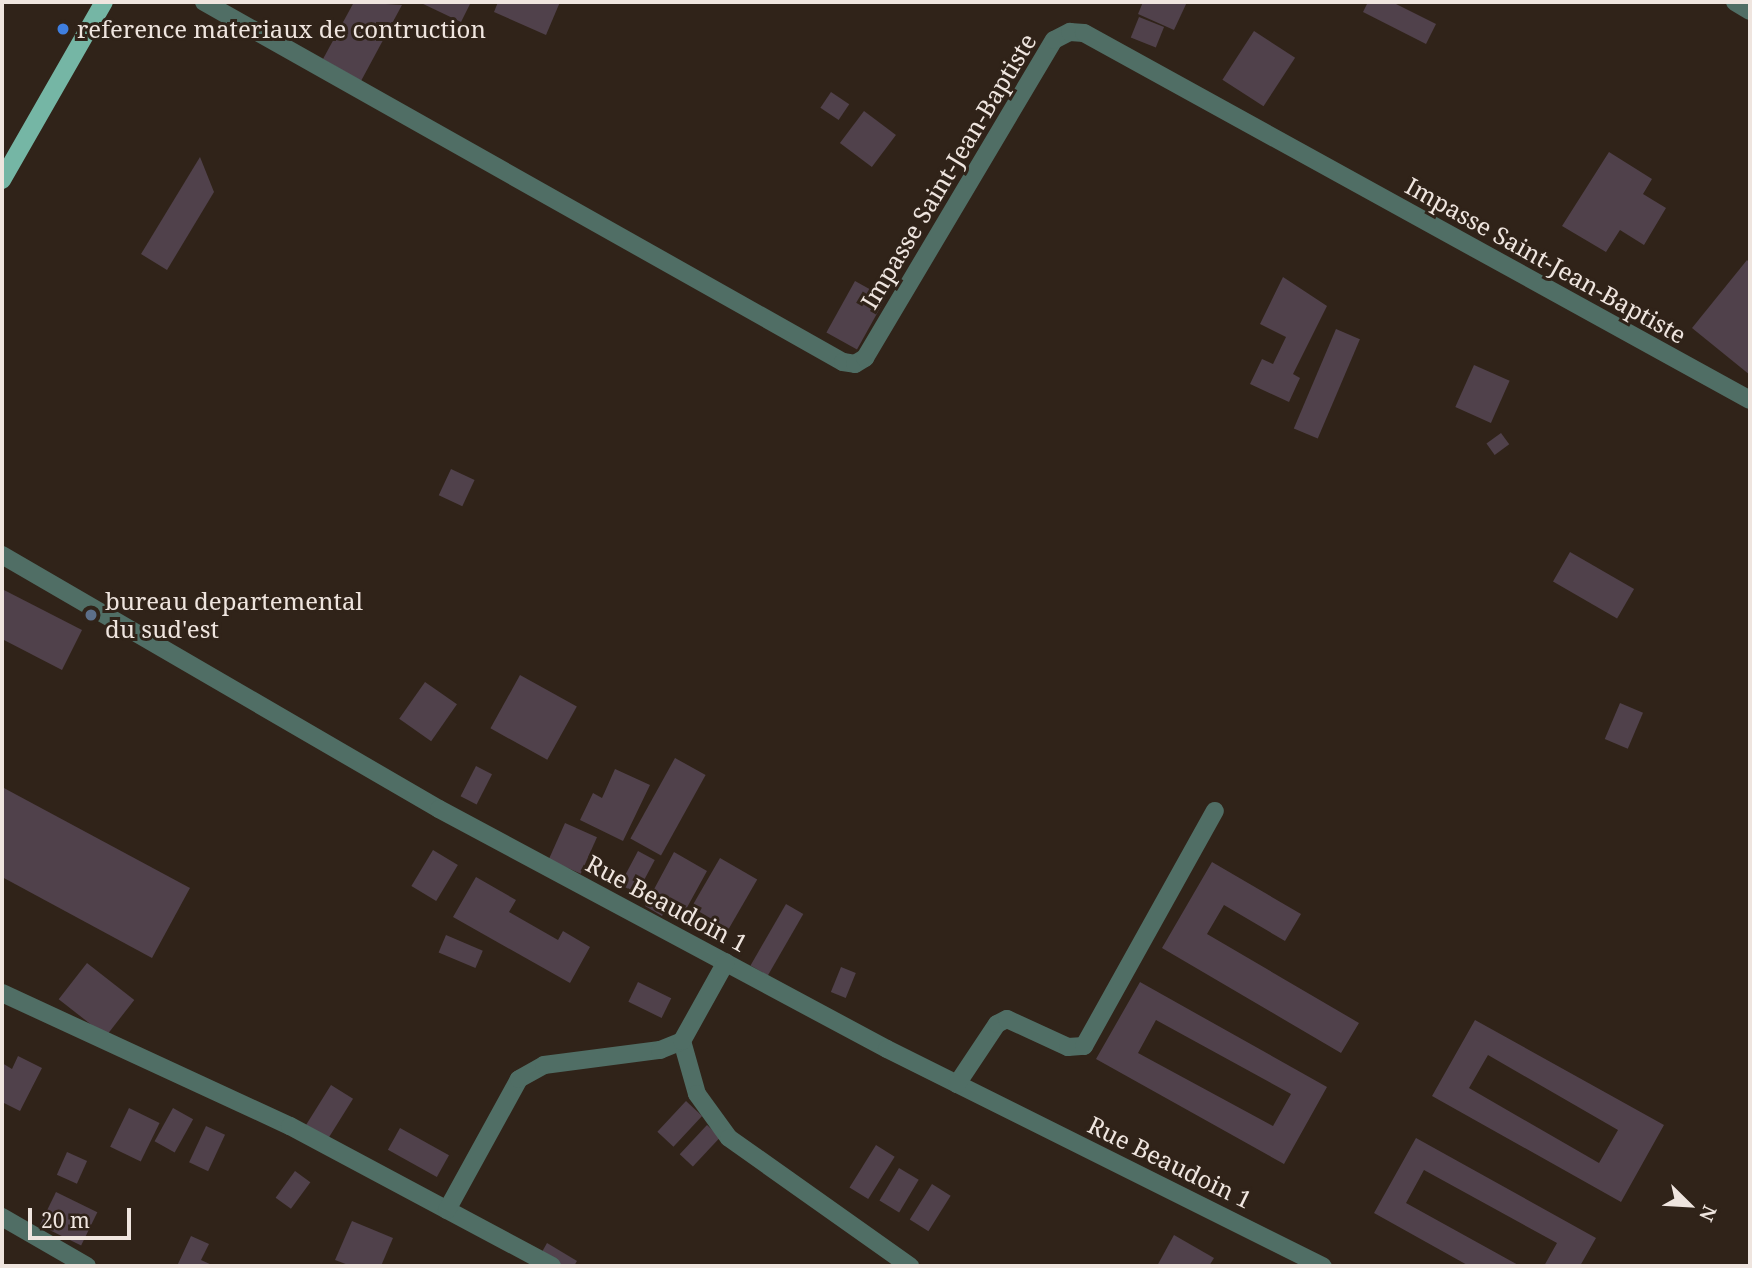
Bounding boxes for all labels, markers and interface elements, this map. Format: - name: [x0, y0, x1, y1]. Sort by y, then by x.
- place label: reference materiaux de contruction: [77, 15, 486, 43]
- marker: reference materiaux de contruction: [55, 21, 71, 37]
- street label: Impasse Saint-Jean-Baptiste: [854, 28, 1042, 314]
- street label: Impasse Saint-Jean-Baptiste: [1401, 171, 1691, 349]
- place label: bureau departemental du sud'est: [105, 587, 363, 643]
- marker: bureau departemental du sud'est: [83, 607, 99, 623]
- street label: Rue Beaudoin 1: [581, 848, 753, 958]
- street label: Rue Beaudoin 1: [1083, 1110, 1257, 1214]
- north arrow: [1654, 1170, 1724, 1240]
- scale bar: [32, 1194, 135, 1238]
- text: N: [1693, 1201, 1723, 1226]
- text: 20 m: [41, 1206, 90, 1234]

